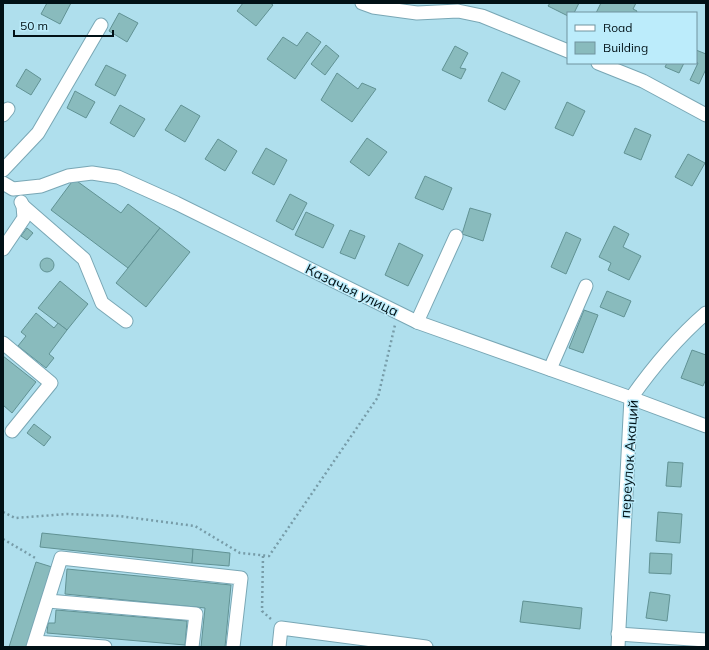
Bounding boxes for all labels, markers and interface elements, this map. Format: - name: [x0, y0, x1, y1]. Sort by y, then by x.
- scale bar: [14, 12, 113, 38]
- legend: [567, 12, 697, 64]
- text: 50 m: [20, 18, 48, 33]
- text: Road: [603, 20, 632, 35]
- text: Building: [603, 40, 648, 55]
- street label: Казачья улица: [303, 260, 401, 320]
- street label: переулок Акаций: [616, 399, 642, 519]

